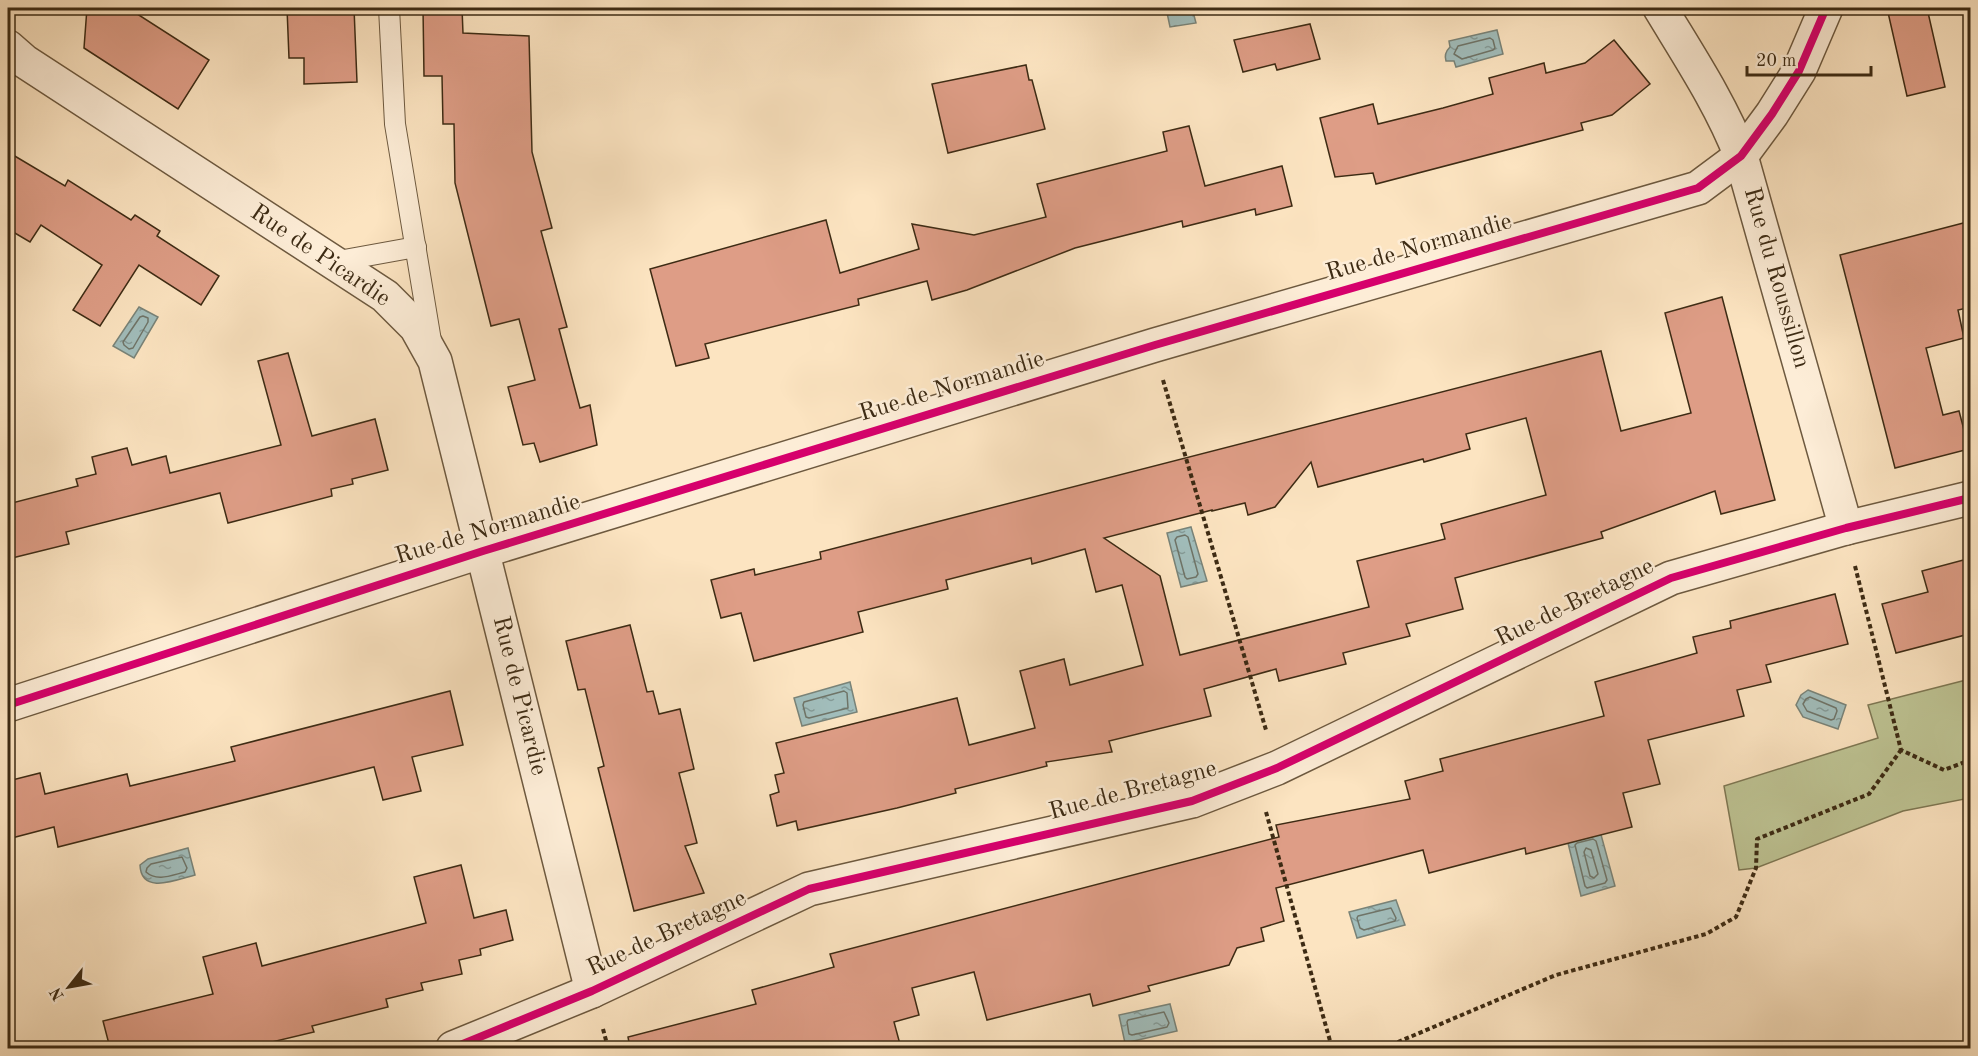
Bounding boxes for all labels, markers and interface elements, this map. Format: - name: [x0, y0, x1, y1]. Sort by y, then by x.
- scale bar: [1747, 39, 1872, 77]
- text: 20 m: [1756, 52, 1796, 70]
- street label: Rue du Roussillon: [1739, 185, 1813, 371]
- street label: Rue de Picardie: [246, 200, 394, 312]
- street label: Rue de Normandie: [1323, 210, 1515, 286]
- street label: Rue de Normandie: [857, 347, 1047, 427]
- street label: Rue de Normandie: [393, 490, 583, 570]
- street label: Rue de Bretagne: [1492, 554, 1658, 652]
- street label: Rue de Picardie: [488, 614, 550, 778]
- street label: Rue de Bretagne: [1046, 757, 1220, 825]
- street label: Rue de Bretagne: [584, 887, 750, 981]
- north arrow: [39, 957, 99, 1017]
- text: N: [47, 984, 68, 1003]

